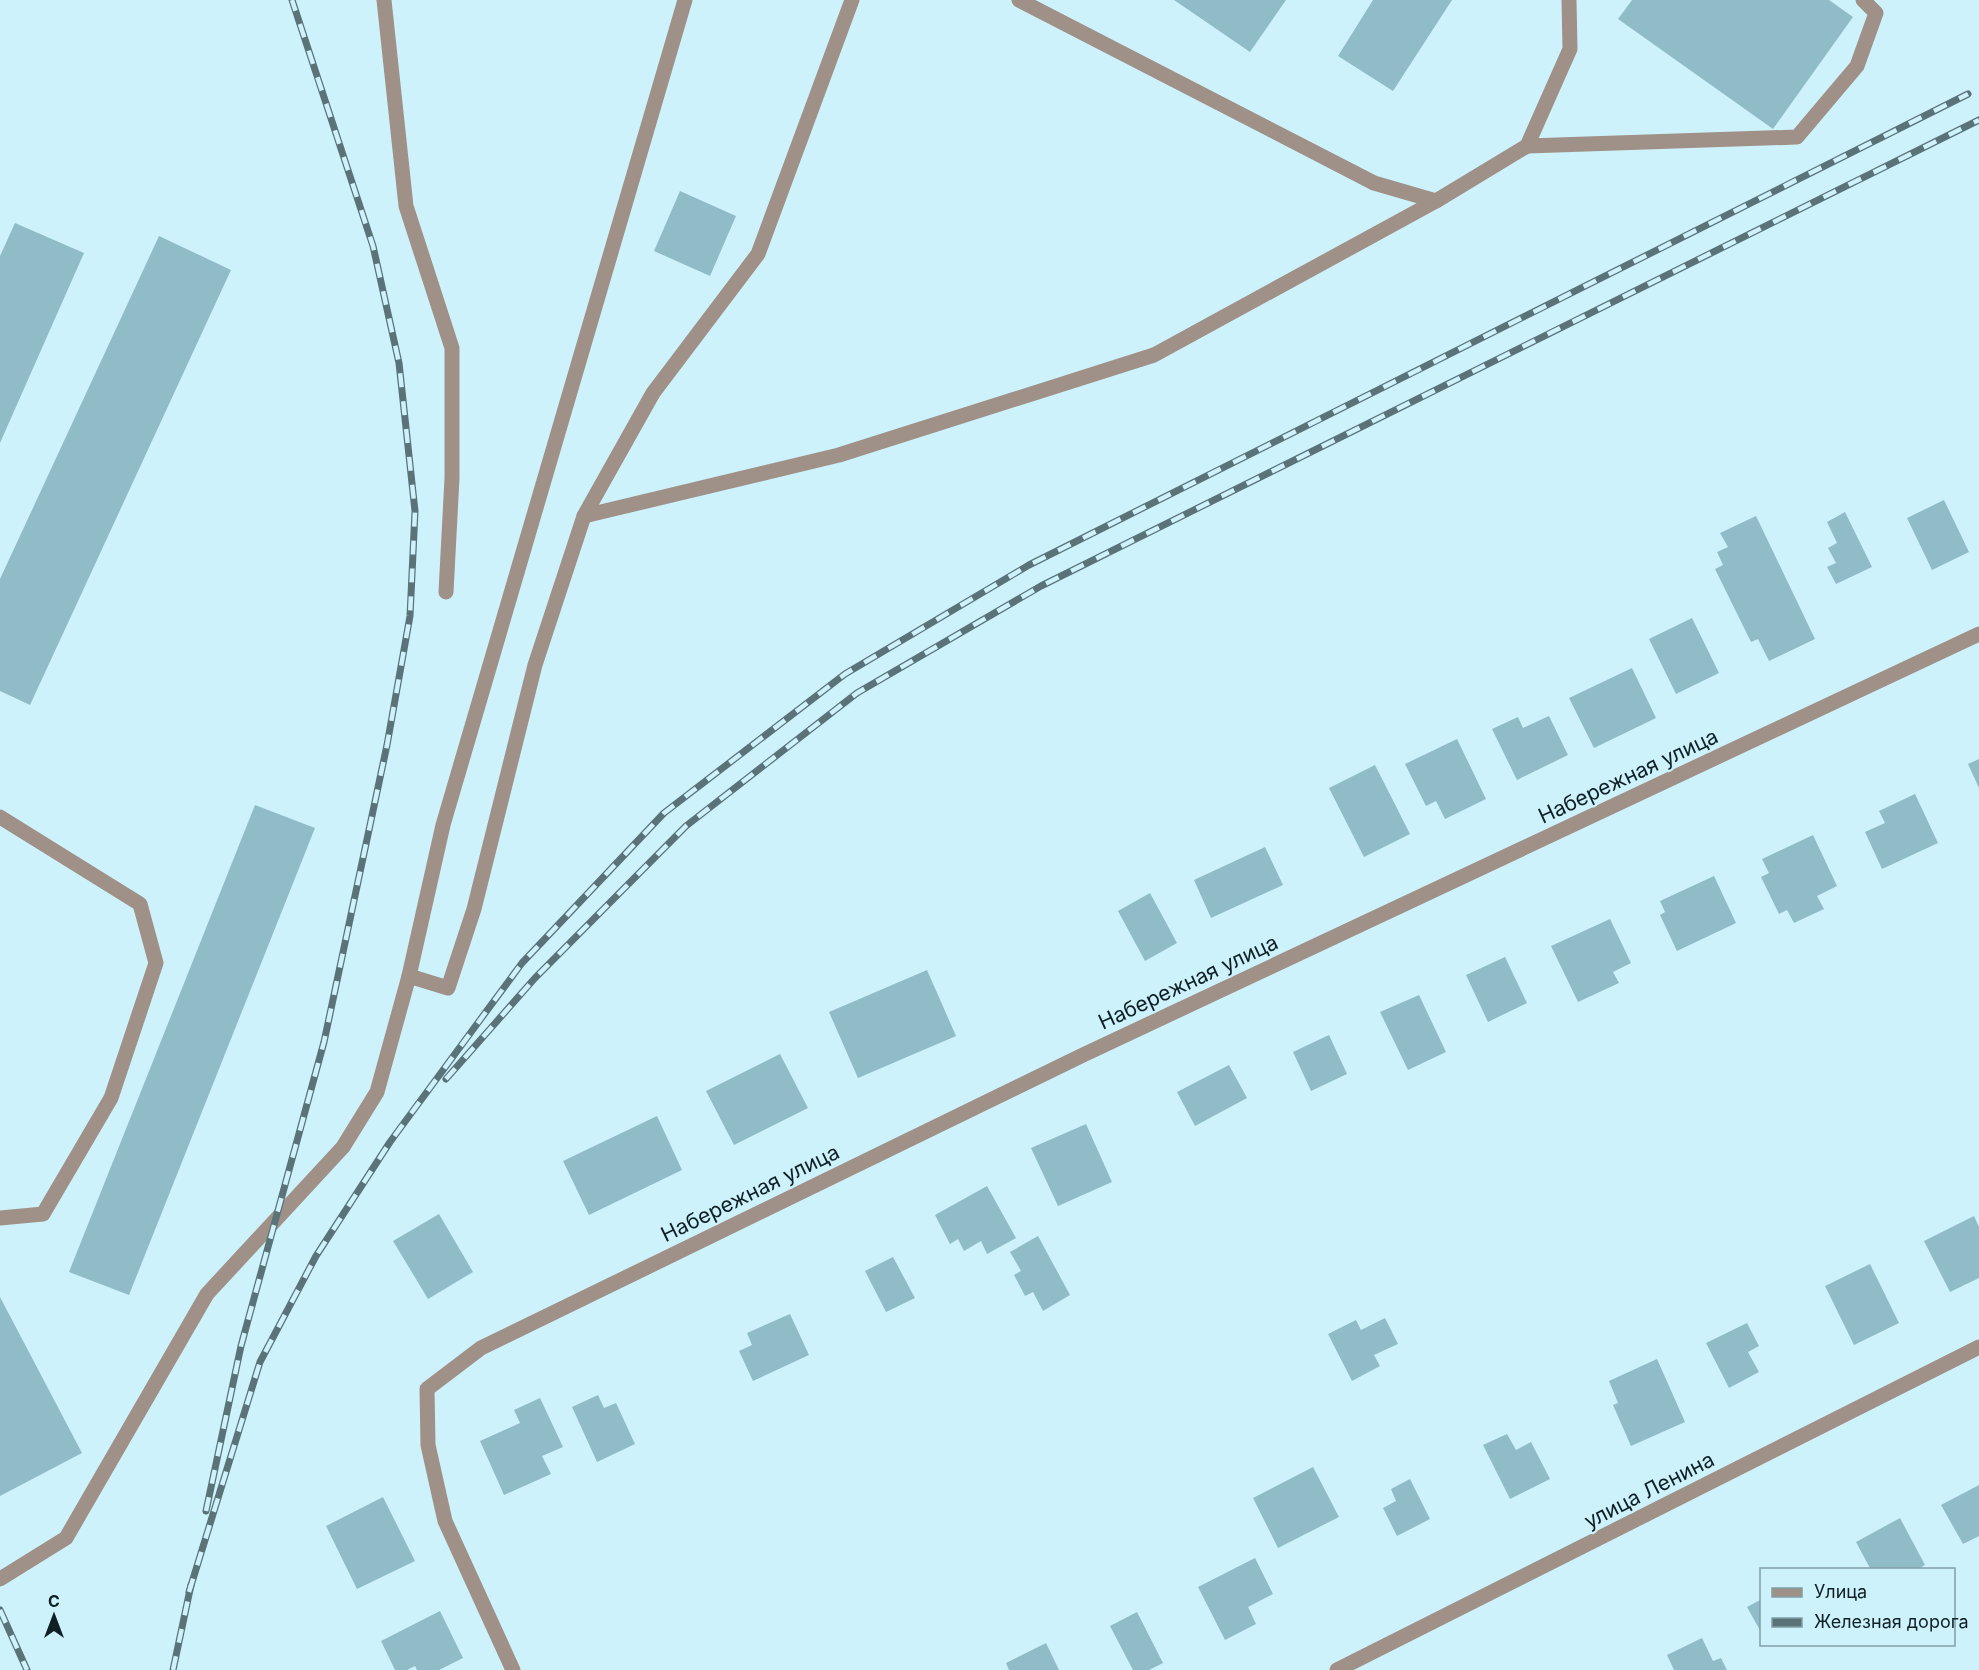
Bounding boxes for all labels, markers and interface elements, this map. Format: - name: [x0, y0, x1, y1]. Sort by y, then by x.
- street label: Набережная улица: [1534, 723, 1722, 829]
- street label: Набережная улица: [1094, 929, 1282, 1035]
- street label: Набережная улица: [657, 1139, 843, 1247]
- street label: улица Ленина: [1580, 1446, 1718, 1534]
- legend: [1760, 1568, 1955, 1646]
- text: Улица: [1814, 1581, 1867, 1602]
- north arrow: [24, 1586, 84, 1646]
- text: С: [48, 1591, 60, 1611]
- text: Железная дорога: [1814, 1611, 1969, 1632]

